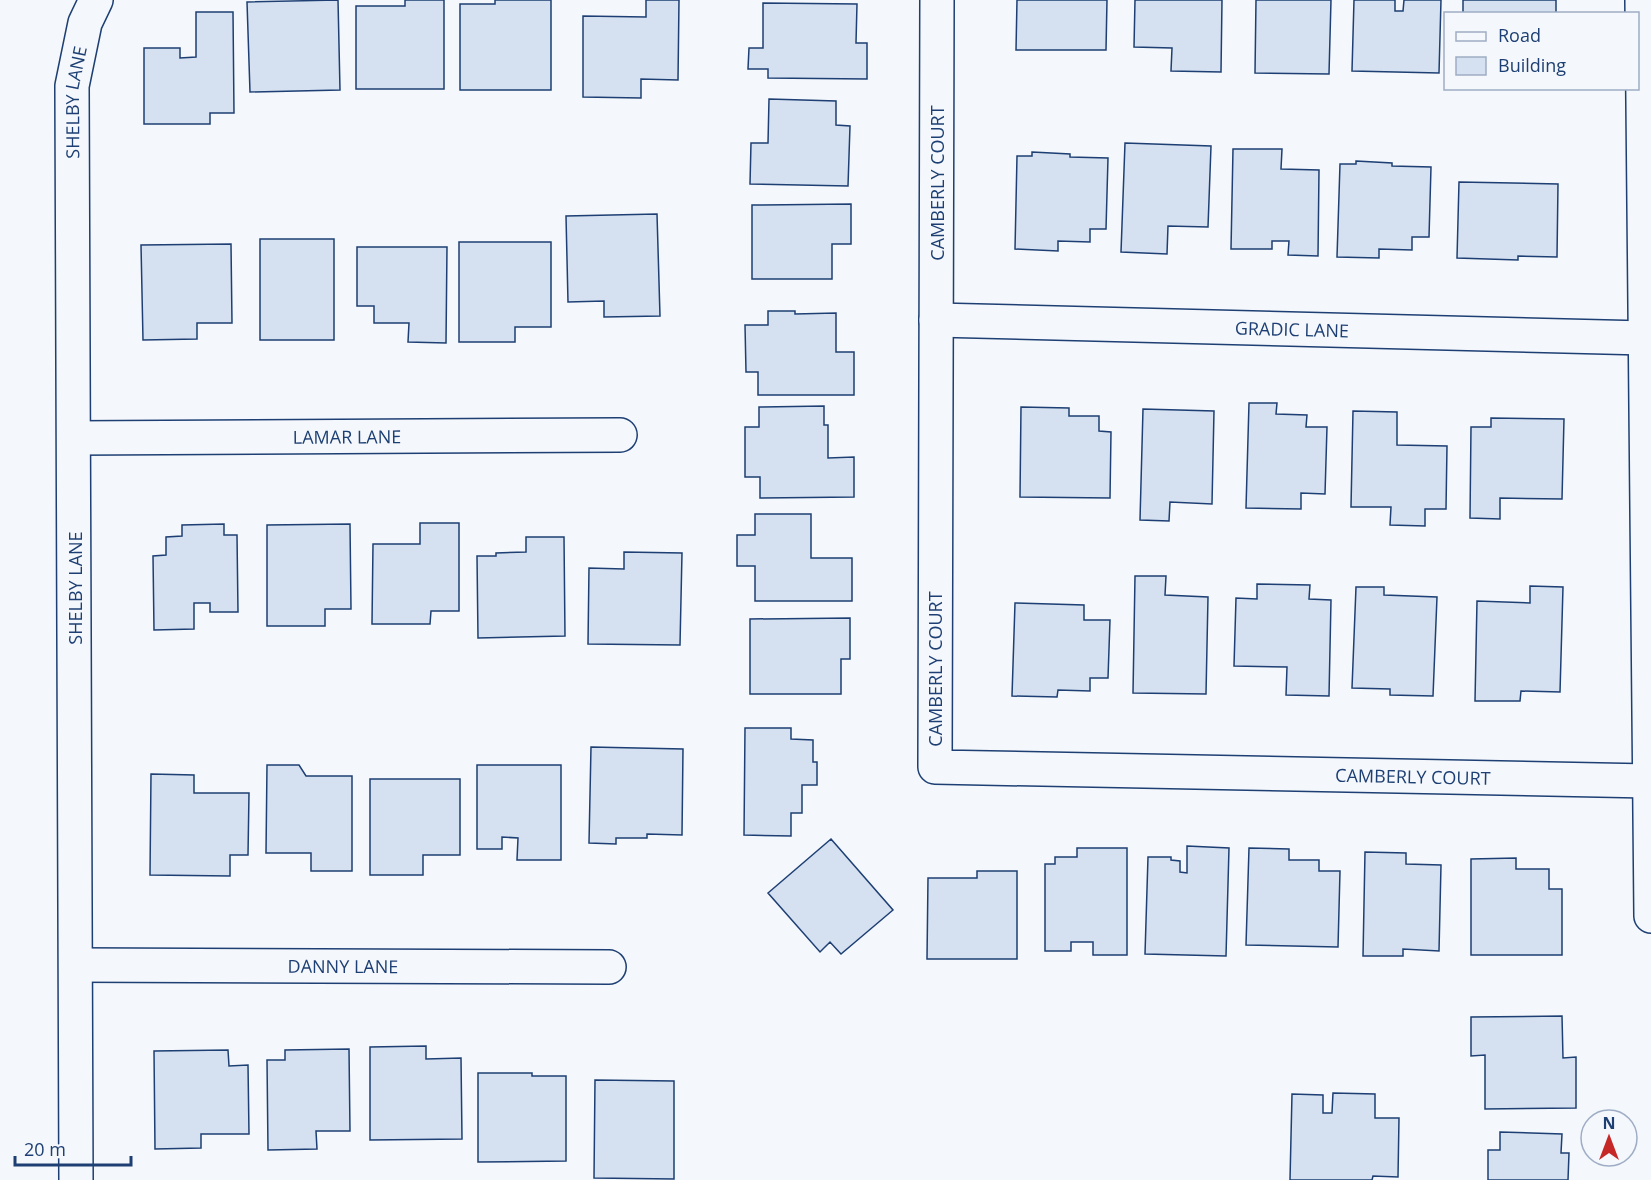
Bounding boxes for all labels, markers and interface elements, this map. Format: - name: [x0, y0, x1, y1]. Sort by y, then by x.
- legend: [1444, 12, 1639, 90]
- text: Road: [1498, 23, 1541, 47]
- street label: SHELBY LANE: [59, 44, 92, 159]
- text: Building: [1498, 53, 1566, 77]
- street label: CAMBERLY COURT: [925, 105, 949, 261]
- street label: GRADIC LANE: [1235, 316, 1349, 342]
- street label: LAMAR LANE: [293, 424, 401, 449]
- street label: SHELBY LANE: [63, 531, 87, 645]
- street label: CAMBERLY COURT: [923, 591, 947, 747]
- street label: CAMBERLY COURT: [1335, 763, 1491, 790]
- street label: DANNY LANE: [288, 954, 398, 978]
- north arrow: [1579, 1108, 1639, 1168]
- text: N: [1602, 1112, 1616, 1134]
- scale bar: [15, 1129, 130, 1167]
- text: 20 m: [24, 1137, 66, 1161]

